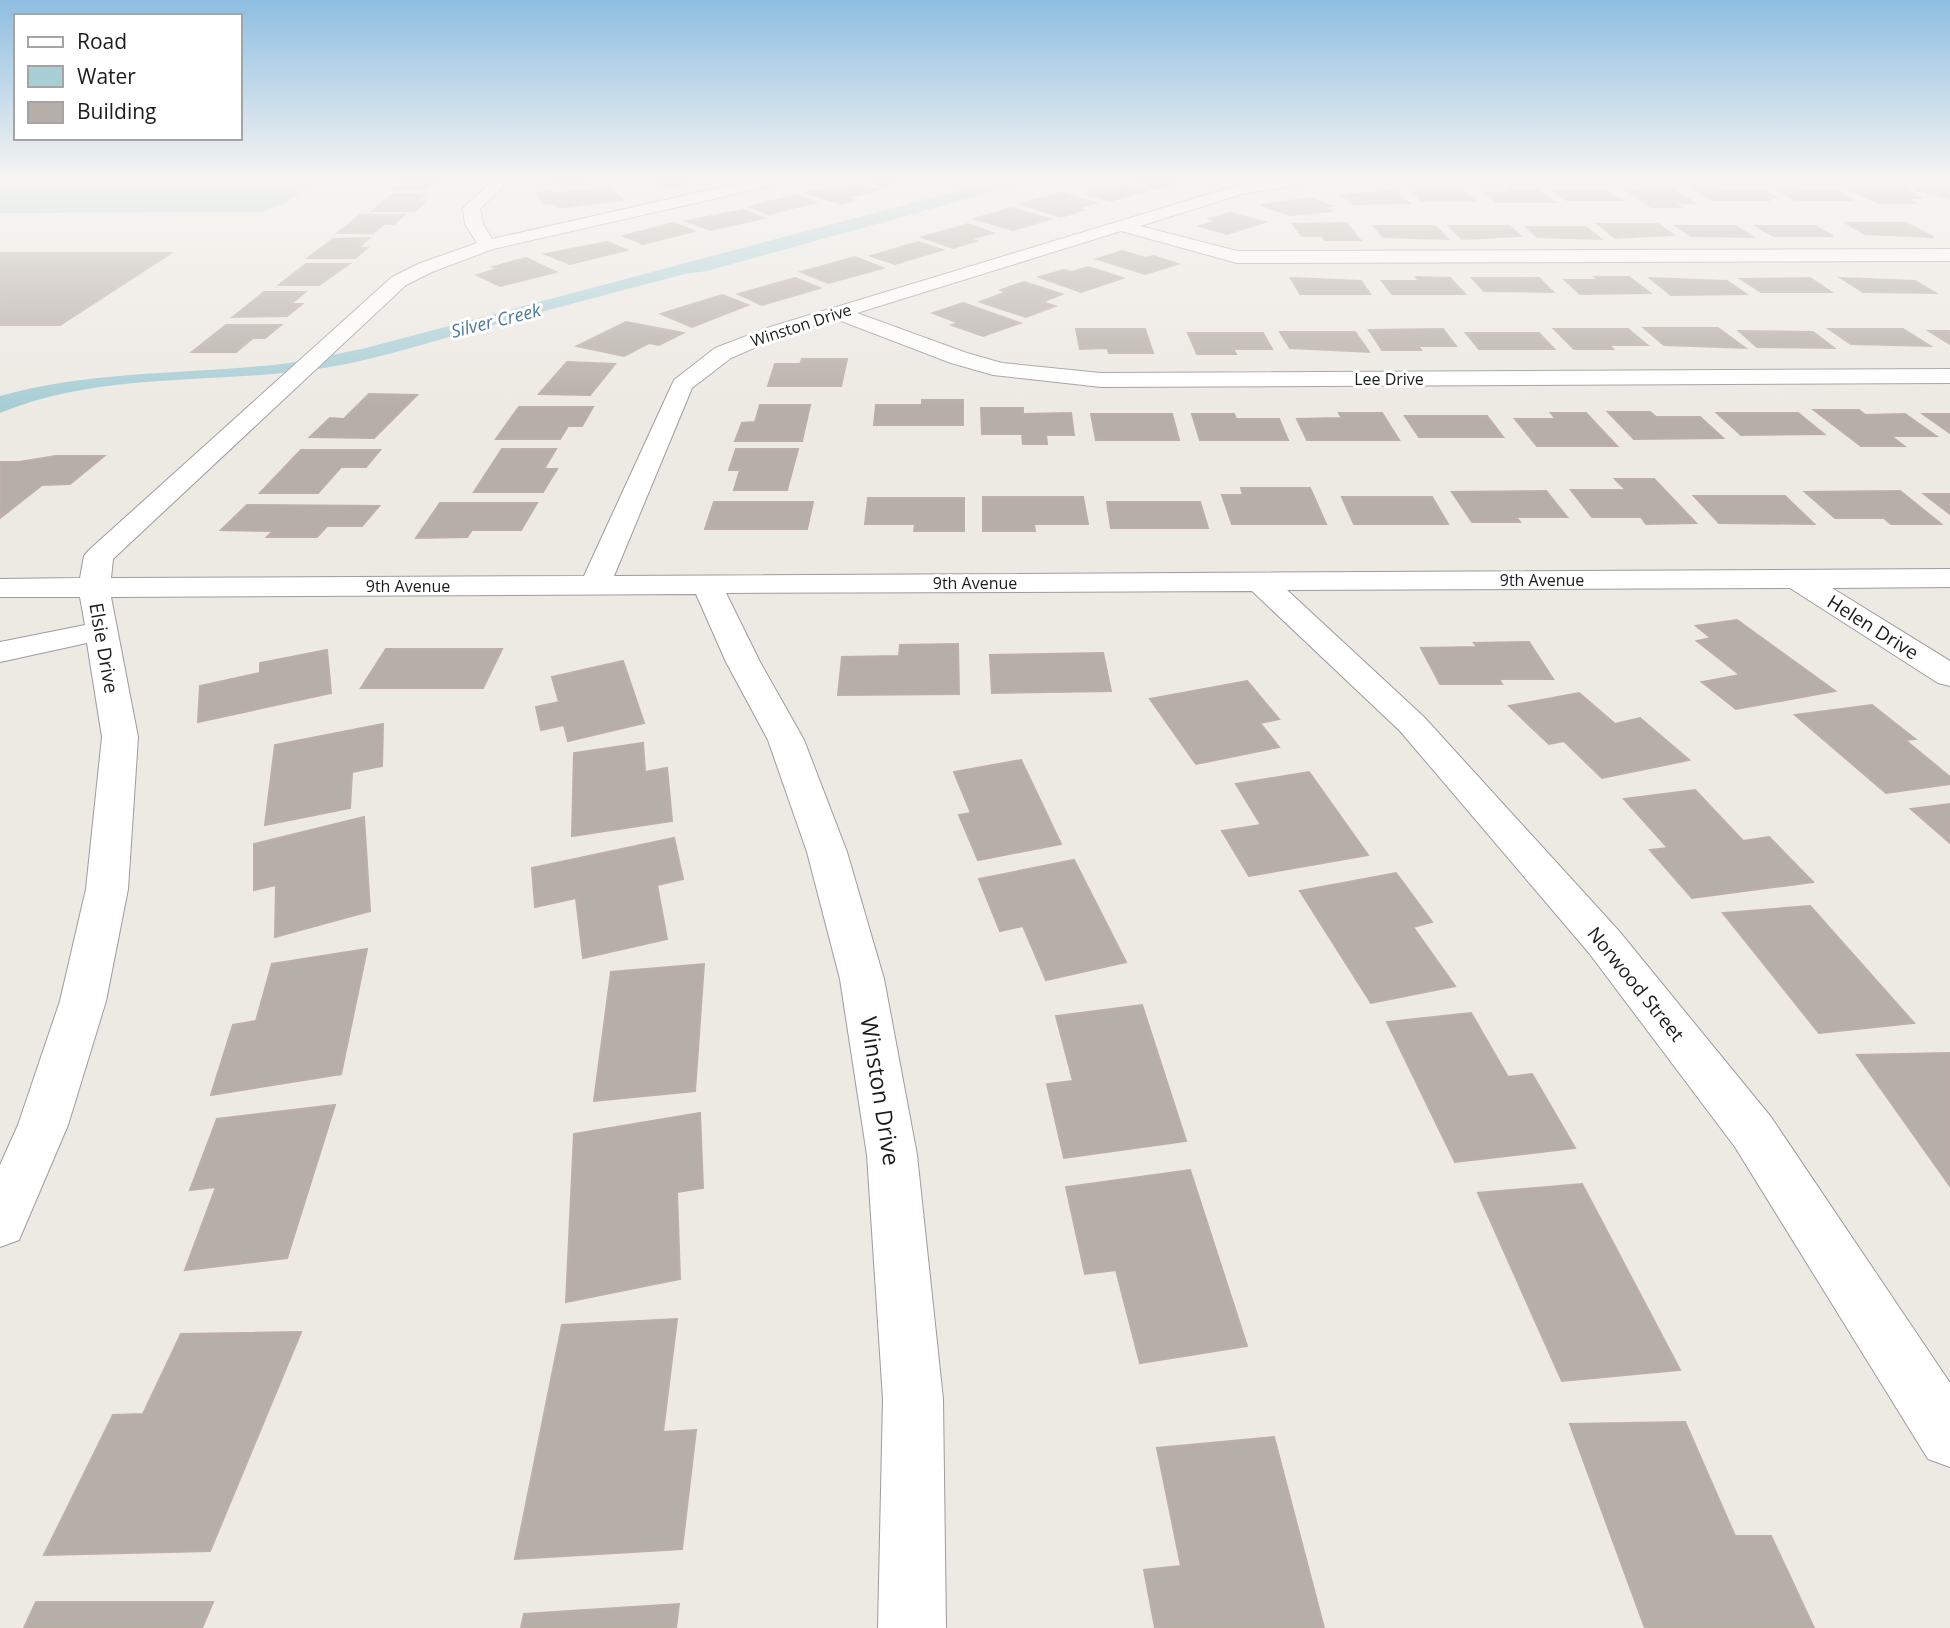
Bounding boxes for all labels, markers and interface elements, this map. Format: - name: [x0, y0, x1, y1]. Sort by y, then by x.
- legend: [14, 14, 242, 140]
- text: Road: [77, 27, 127, 55]
- text: Water: [77, 62, 136, 90]
- text: Building: [77, 97, 156, 125]
- water label: Silver Creek: [448, 297, 544, 343]
- street label: Winston Drive: [748, 298, 854, 352]
- street label: Lee Drive: [1354, 368, 1424, 390]
- street label: 9th Avenue: [1500, 569, 1584, 591]
- street label: 9th Avenue: [933, 572, 1017, 594]
- street label: 9th Avenue: [366, 575, 450, 597]
- street label: Helen Drive: [1822, 589, 1924, 665]
- street label: Elsie Drive: [83, 601, 125, 695]
- street label: Norwood Street: [1582, 921, 1691, 1047]
- street label: Winston Drive: [853, 1014, 909, 1168]

